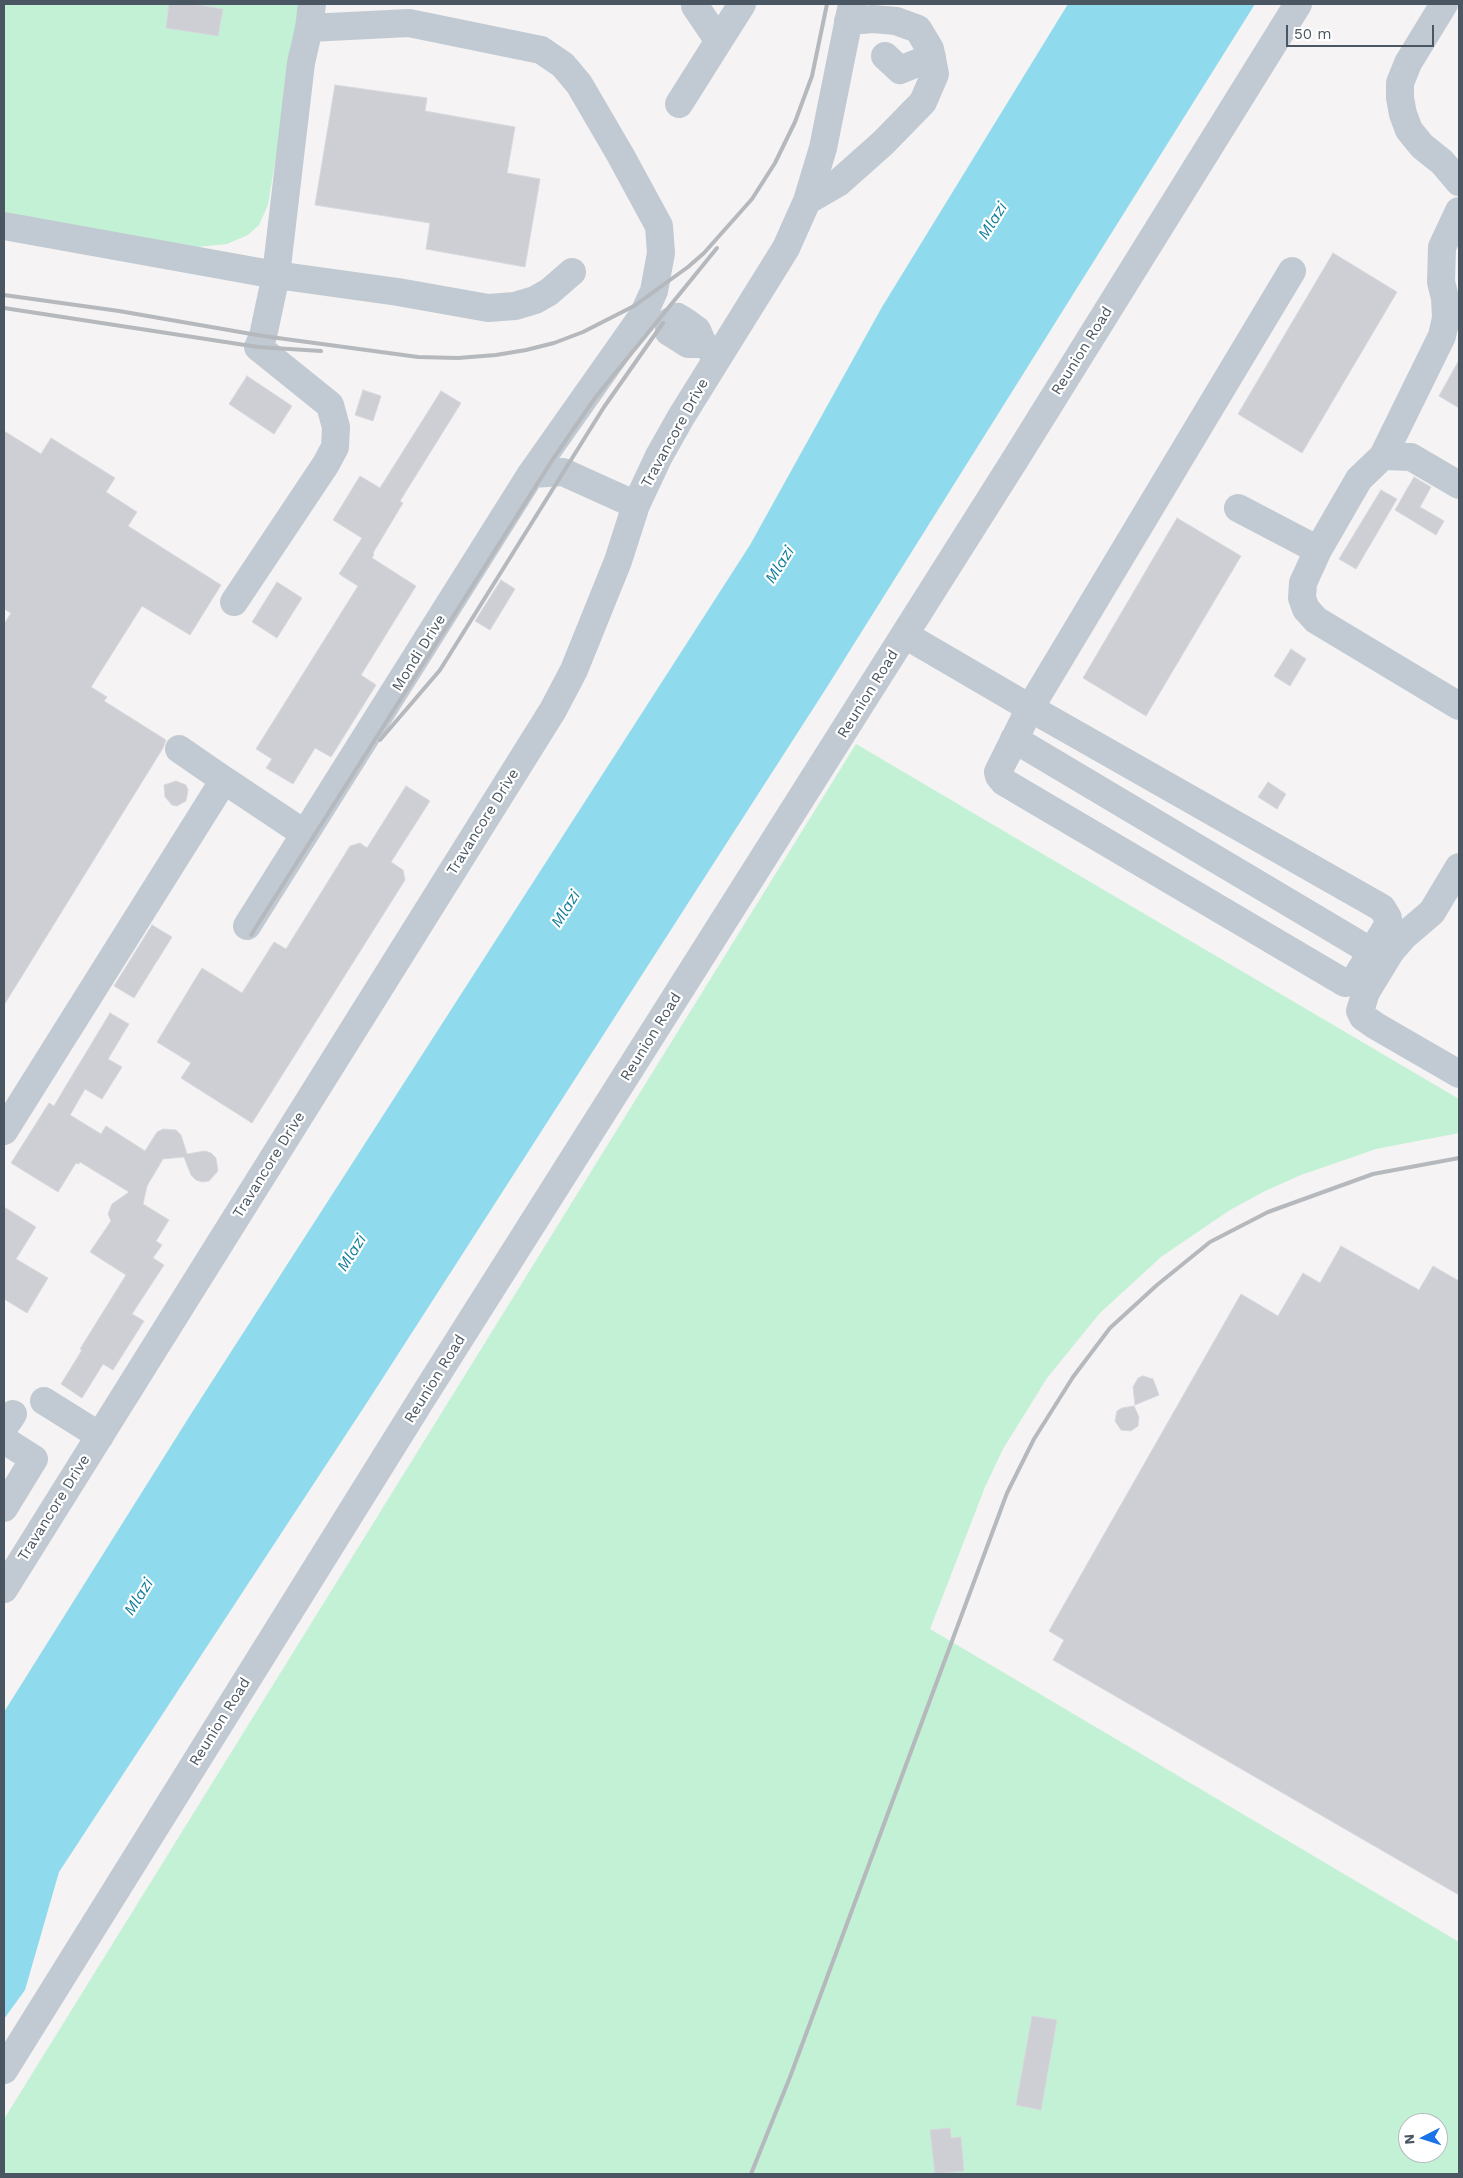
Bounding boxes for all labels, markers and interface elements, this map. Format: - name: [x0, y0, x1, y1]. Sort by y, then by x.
- scale bar: [1288, 15, 1436, 47]
- text: 50 m: [1294, 25, 1331, 43]
- water label: Mlazi: [974, 199, 1012, 243]
- street label: Reunion Road: [1048, 303, 1116, 399]
- street label: Travancore Drive: [638, 375, 712, 491]
- water label: Mlazi: [761, 543, 799, 587]
- street label: Mondi Drive: [388, 611, 450, 695]
- street label: Reunion Road: [834, 646, 902, 742]
- street label: Travancore Drive: [443, 766, 523, 878]
- water label: Mlazi: [547, 887, 585, 931]
- street label: Reunion Road: [617, 989, 685, 1085]
- street label: Travancore Drive: [229, 1109, 309, 1221]
- water label: Mlazi: [333, 1231, 371, 1275]
- street label: Reunion Road: [401, 1331, 469, 1427]
- street label: Travancore Drive: [14, 1452, 94, 1564]
- water label: Mlazi: [120, 1575, 158, 1619]
- street label: Reunion Road: [186, 1674, 254, 1770]
- north arrow: [1398, 2113, 1448, 2163]
- text: N: [1401, 2133, 1417, 2145]

